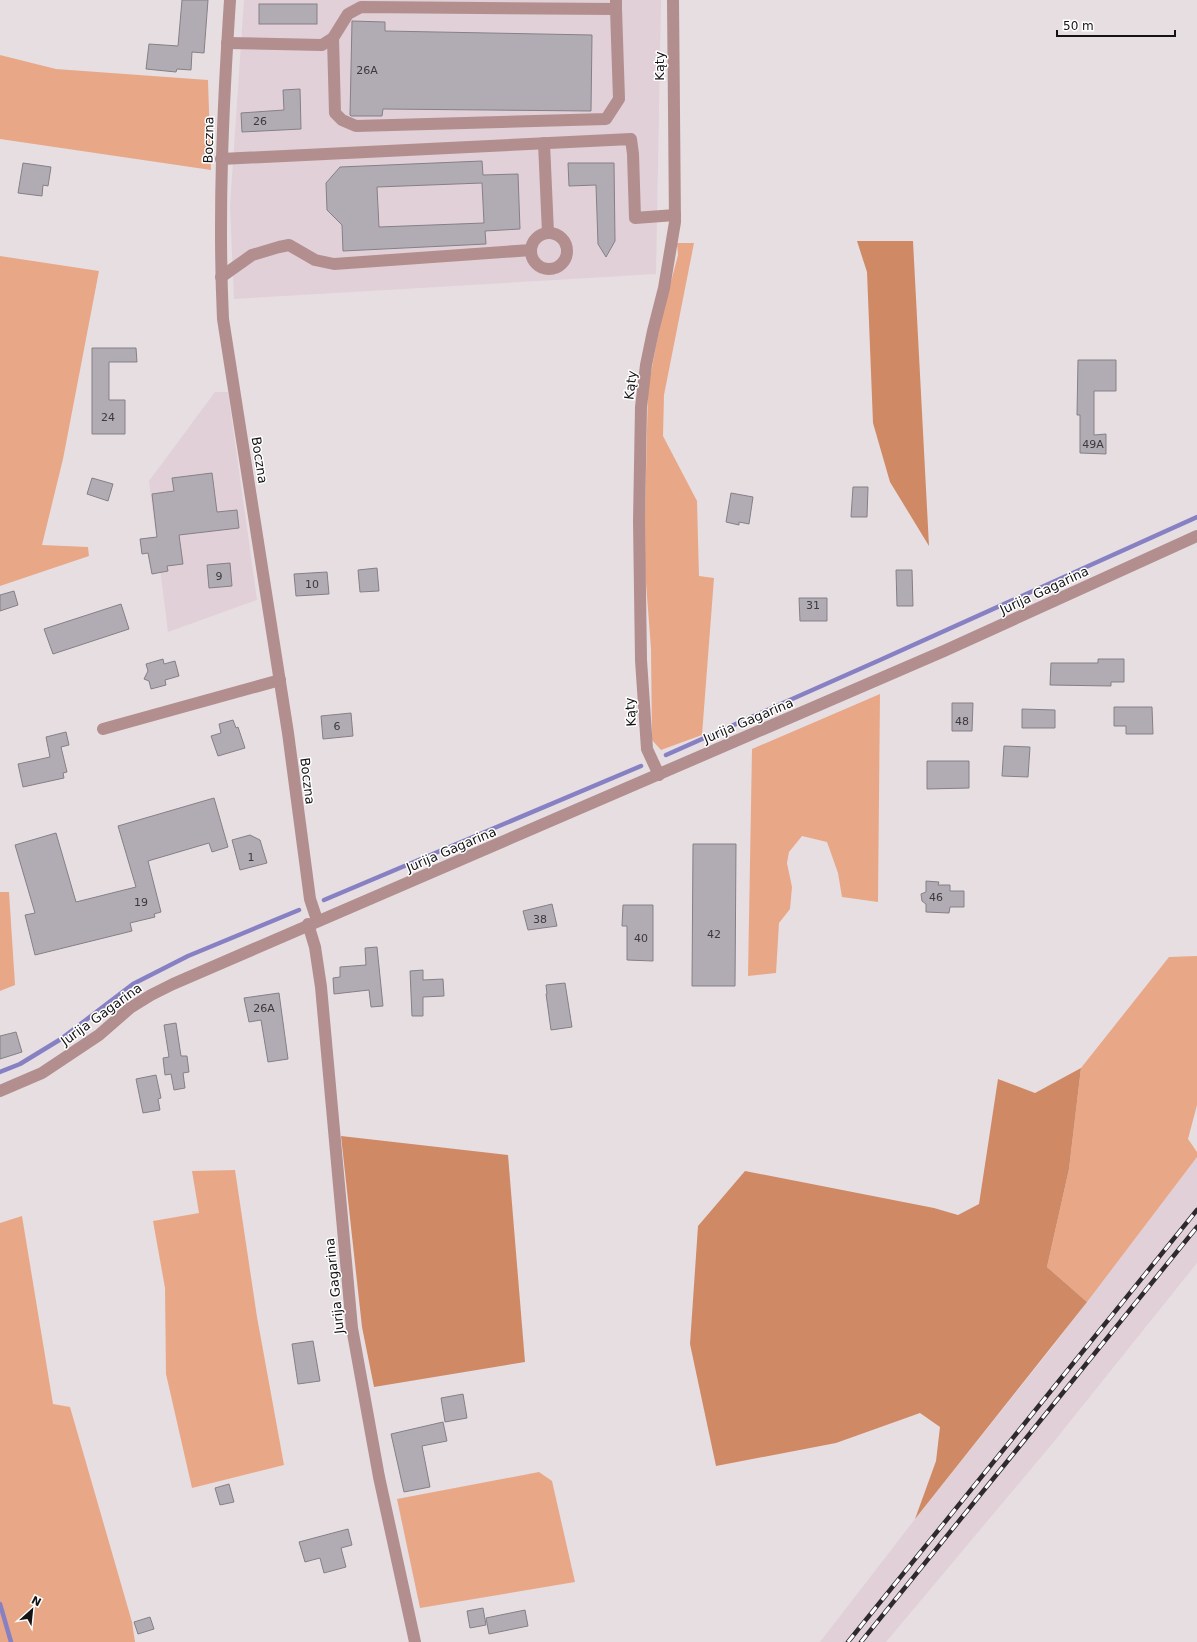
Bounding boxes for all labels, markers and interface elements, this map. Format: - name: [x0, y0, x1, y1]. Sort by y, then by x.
- scale bar: [1057, 12, 1175, 38]
- text: 50 m: [1063, 19, 1094, 33]
- street label: Kąty: [652, 51, 667, 81]
- house number: 26A: [356, 64, 378, 77]
- house number: 26: [253, 115, 267, 128]
- street label: Boczna: [201, 116, 216, 164]
- street label: Kąty: [621, 369, 640, 401]
- house number: 24: [101, 411, 115, 424]
- street label: Boczna: [248, 436, 271, 484]
- house number: 49A: [1082, 438, 1104, 451]
- street label: Jurija Gagarina: [997, 563, 1091, 618]
- house number: 9: [216, 570, 223, 583]
- house number: 10: [305, 578, 319, 591]
- house number: 31: [806, 599, 820, 612]
- street label: Jurija Gagarina: [700, 695, 795, 747]
- street label: Kąty: [622, 697, 639, 727]
- house number: 48: [955, 715, 969, 728]
- house number: 6: [334, 720, 341, 733]
- street label: Boczna: [297, 757, 318, 805]
- street label: Jurija Gagarina: [403, 824, 498, 876]
- house number: 1: [248, 851, 255, 864]
- house number: 46: [929, 891, 943, 904]
- house number: 19: [134, 896, 148, 909]
- house number: 38: [533, 913, 547, 926]
- house number: 42: [707, 928, 721, 941]
- house number: 40: [634, 932, 648, 945]
- street label: Jurija Gagarina: [57, 980, 145, 1049]
- house number: 26A: [253, 1002, 275, 1015]
- street label: Jurija Gagarina: [322, 1237, 347, 1336]
- north arrow: [12, 1590, 52, 1630]
- text: N: [29, 1594, 43, 1609]

